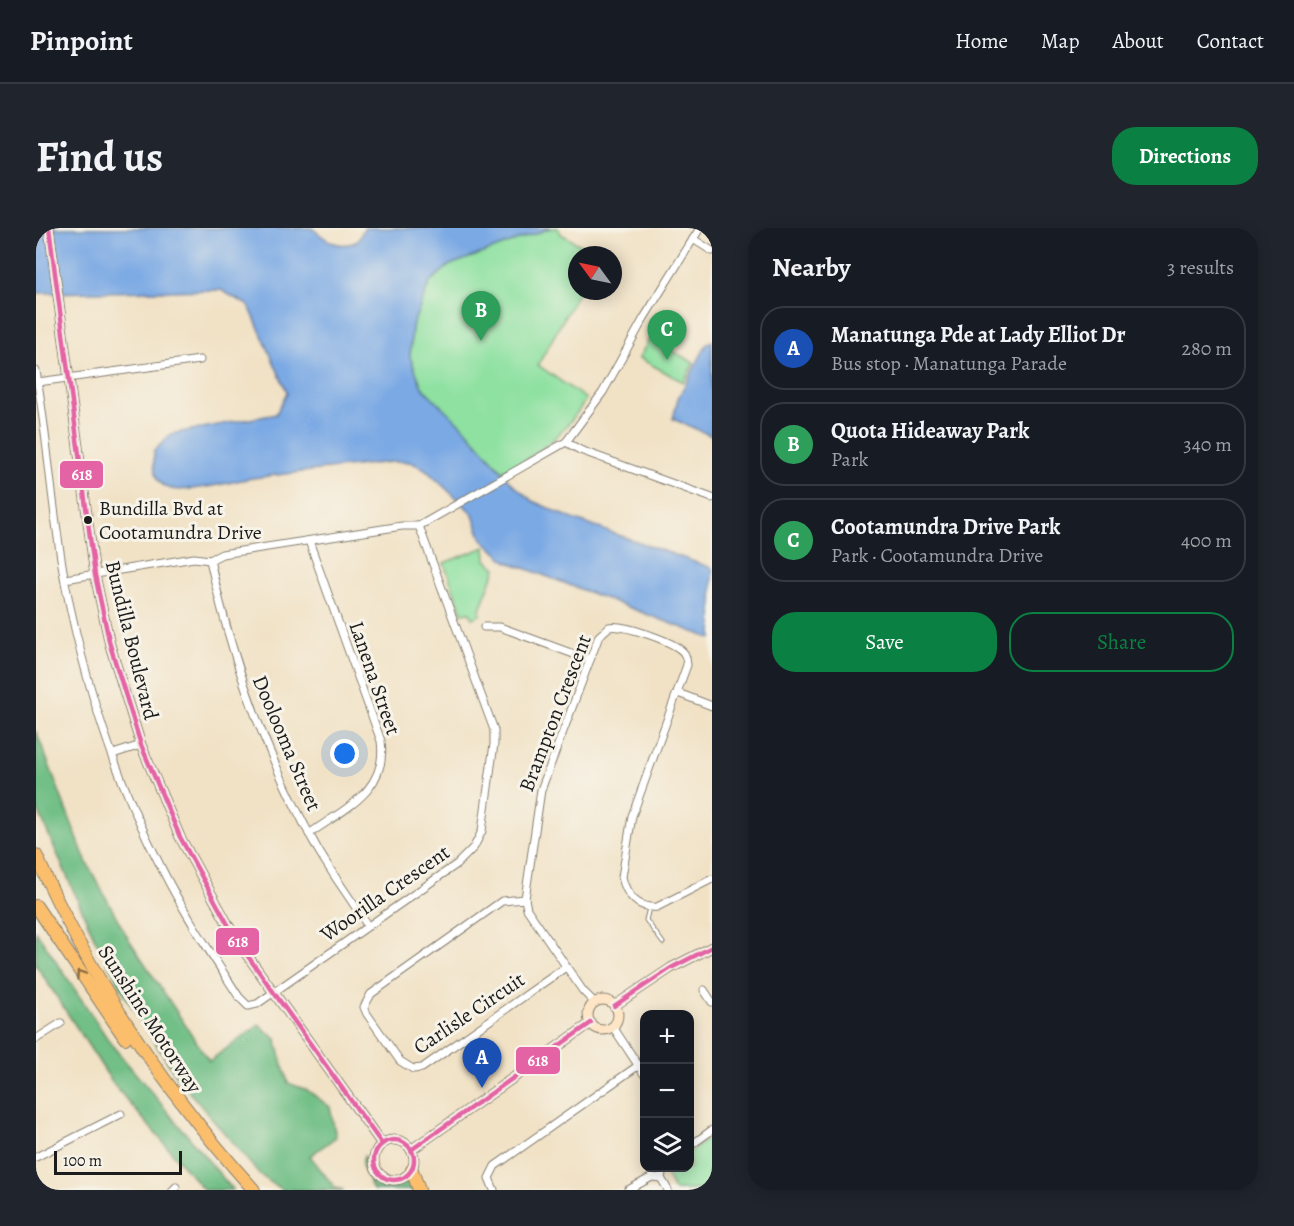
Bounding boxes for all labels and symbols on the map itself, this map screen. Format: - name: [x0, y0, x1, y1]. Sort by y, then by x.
- north arrow: [568, 246, 622, 300]
- pin: B: [462, 291, 500, 341]
- pin: C: [648, 310, 686, 360]
- line badge: 618: [59, 460, 104, 489]
- text: 618: [72, 464, 93, 486]
- place label: Bundilla Bvd at Cootamundra Drive: [99, 495, 262, 546]
- marker: Bundilla Bvd at Cootamundra Drive: [82, 514, 94, 526]
- street label: Bundilla Boulevard: [99, 557, 166, 723]
- street label: Lanena Street: [342, 617, 408, 739]
- street label: Brampton Crescent: [512, 630, 598, 796]
- street label: Doolooma Street: [246, 671, 328, 815]
- your location: [330, 739, 359, 768]
- street label: Woorilla Crescent: [314, 838, 455, 949]
- line badge: 618: [215, 927, 260, 956]
- text: 618: [228, 931, 249, 953]
- street label: Sunshine Motorway: [92, 939, 209, 1099]
- street label: Carlisle Circuit: [408, 965, 530, 1061]
- one-way arrow: [76, 969, 87, 980]
- pin: A: [462, 1038, 502, 1088]
- line badge: 618: [515, 1046, 561, 1075]
- text: 618: [528, 1050, 549, 1072]
- scale bar: [54, 1148, 182, 1176]

